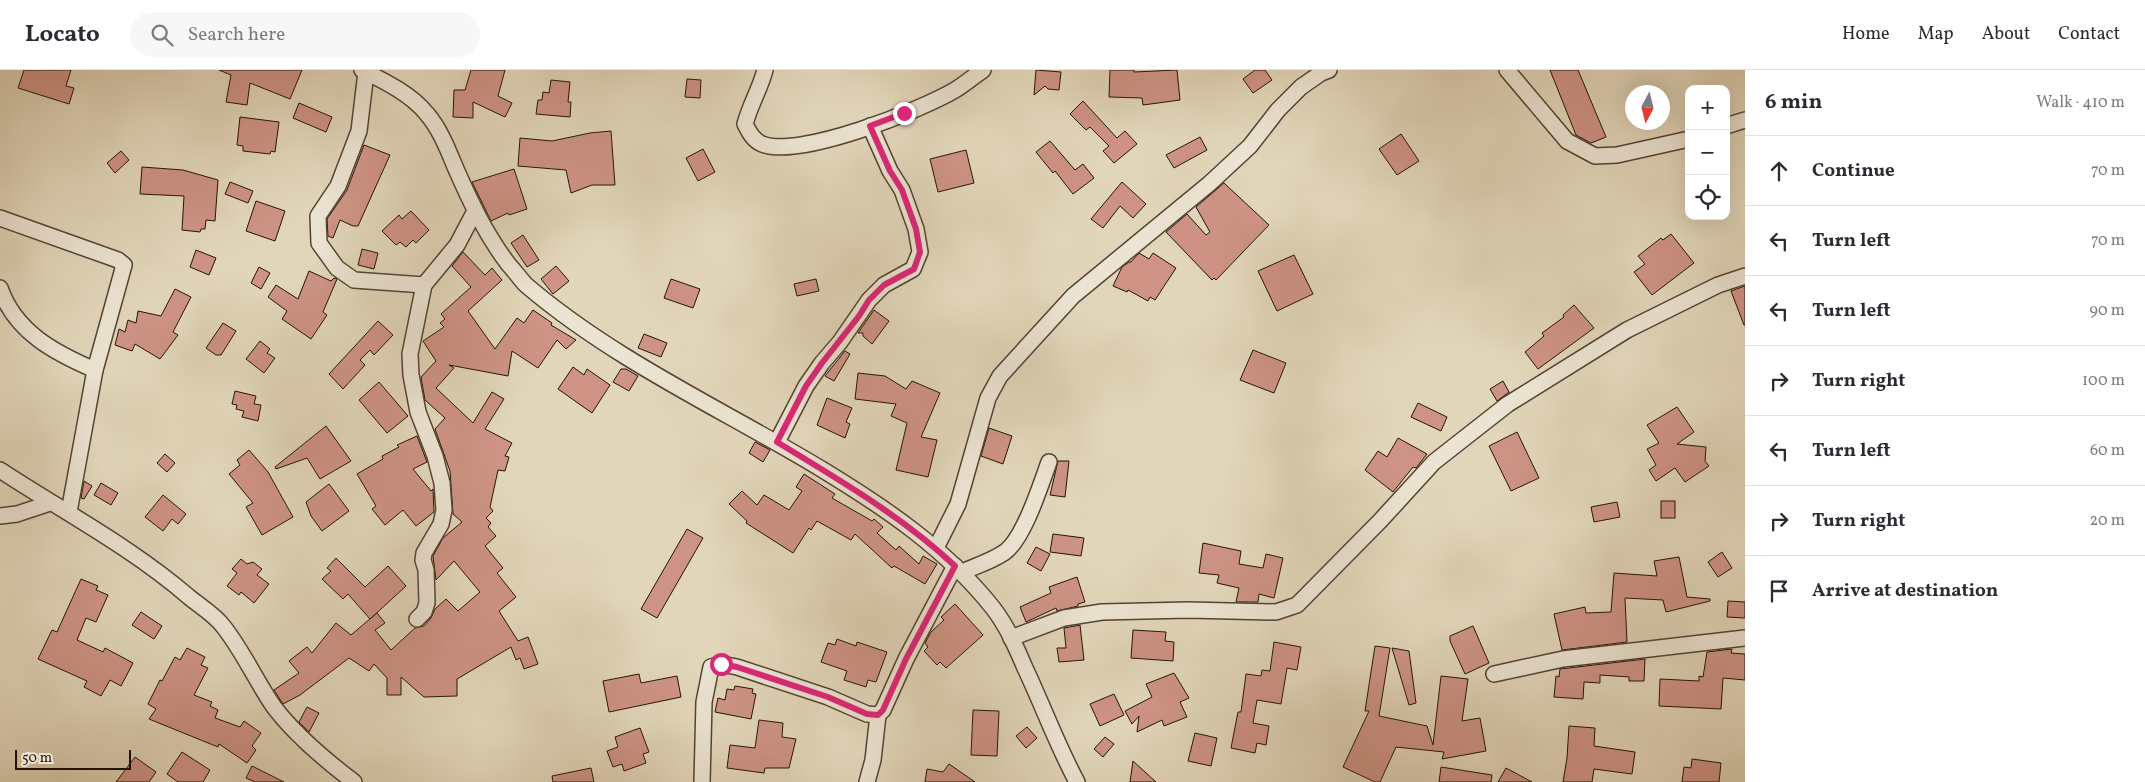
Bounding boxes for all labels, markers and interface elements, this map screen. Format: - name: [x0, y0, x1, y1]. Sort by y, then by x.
- search box: [130, 12, 480, 57]
- text: Locato: [25, 18, 100, 52]
- icon: search: [148, 21, 176, 49]
- text: Search here: [188, 22, 285, 48]
- text: Home: [1842, 22, 1890, 47]
- text: Map: [1918, 22, 1954, 47]
- text: About: [1982, 22, 2030, 47]
- text: Contact: [2058, 22, 2120, 47]
- north arrow: [1625, 85, 1670, 130]
- map controls: [1685, 85, 1730, 220]
- button: +: [1685, 85, 1730, 130]
- text: 6 min: [1765, 88, 1822, 117]
- text: Walk · 410 m: [2036, 92, 2125, 114]
- route end: [893, 102, 916, 125]
- button: −: [1685, 130, 1730, 175]
- icon: ahead: [1765, 157, 1793, 185]
- text: Continue: [1812, 158, 1895, 184]
- text: 70 m: [2091, 160, 2125, 182]
- button: locate: [1685, 175, 1730, 220]
- icon: left: [1765, 227, 1793, 255]
- text: Turn left: [1812, 228, 1891, 254]
- text: 70 m: [2091, 230, 2125, 252]
- icon: left: [1765, 297, 1793, 325]
- text: Turn left: [1812, 298, 1891, 324]
- text: 90 m: [2089, 300, 2125, 322]
- icon: right: [1765, 367, 1793, 395]
- text: Turn right: [1812, 368, 1905, 394]
- text: 100 m: [2082, 370, 2125, 392]
- icon: left: [1765, 437, 1793, 465]
- text: Turn left: [1812, 438, 1891, 464]
- text: 60 m: [2090, 440, 2125, 462]
- icon: right: [1765, 507, 1793, 535]
- text: Turn right: [1812, 508, 1905, 534]
- text: 20 m: [2090, 510, 2125, 532]
- icon: arrive: [1765, 577, 1793, 605]
- text: Arrive at destination: [1812, 578, 1998, 604]
- route start: [710, 653, 733, 676]
- scale bar: [15, 747, 131, 770]
- text: 50 m: [22, 749, 52, 768]

